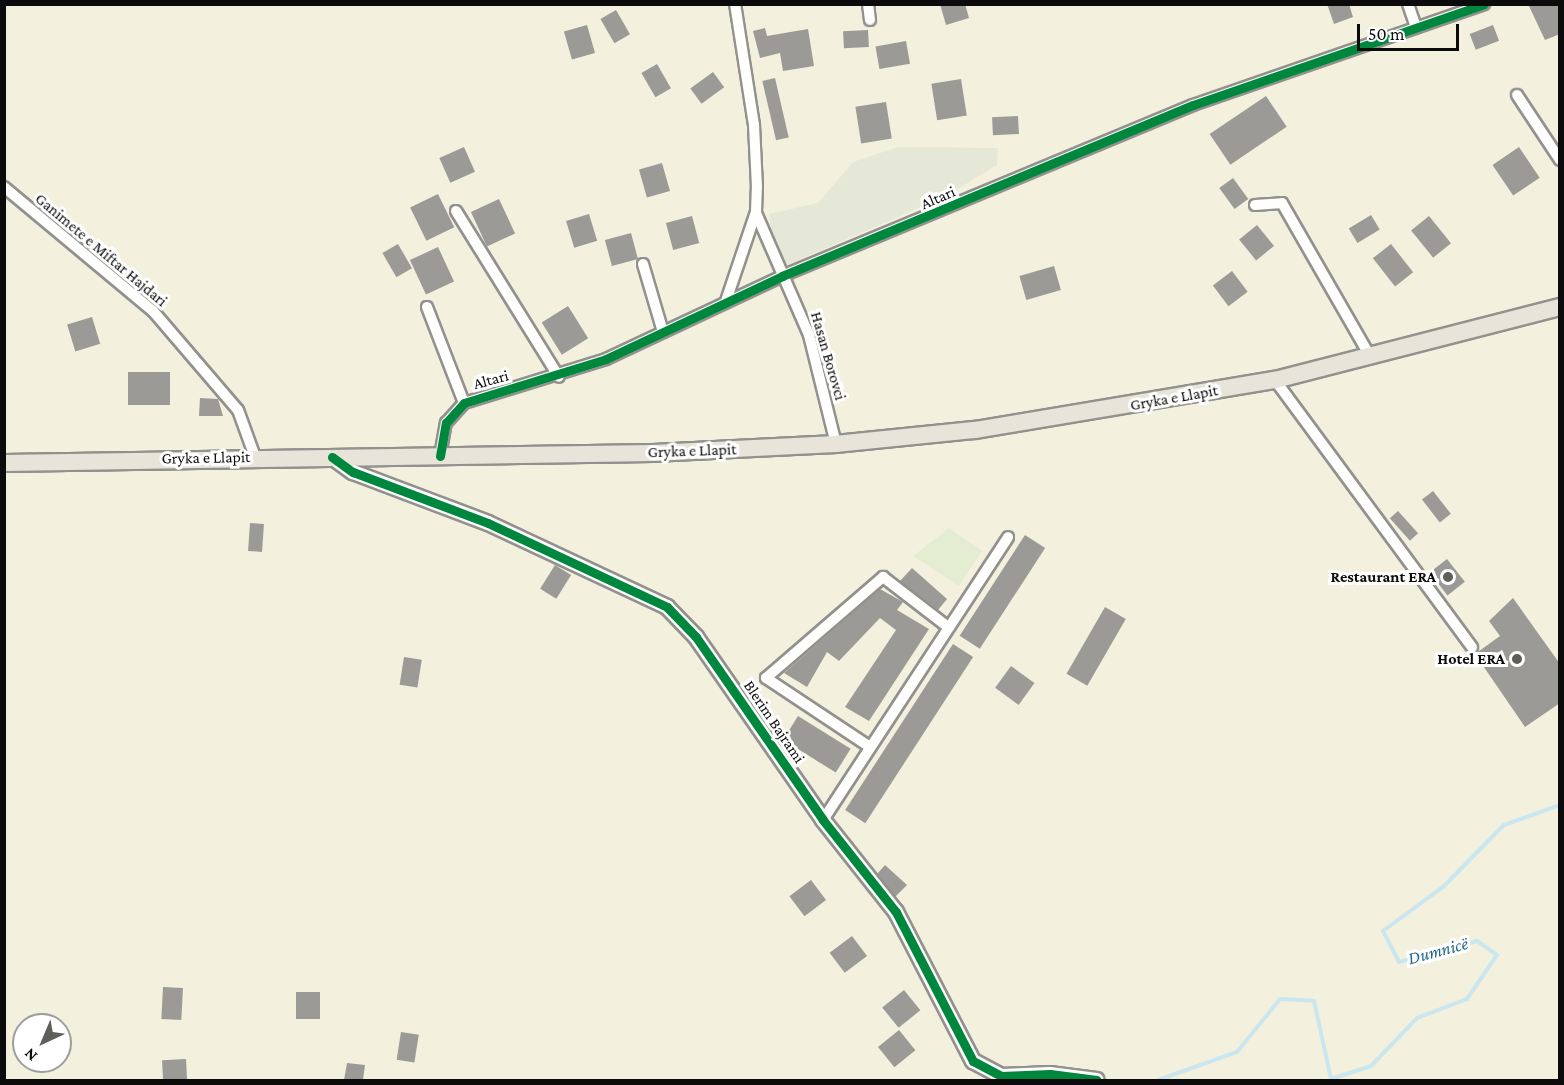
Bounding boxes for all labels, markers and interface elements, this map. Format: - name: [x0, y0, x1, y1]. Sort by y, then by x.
- scale bar: [1360, 12, 1462, 50]
- text: 50 m: [1368, 24, 1405, 44]
- street label: Altari: [918, 182, 958, 214]
- street label: Ganimete e Miftar Hajdari: [31, 189, 171, 311]
- street label: Hasan Borovci: [806, 310, 850, 402]
- street label: Altari: [471, 366, 511, 394]
- street label: Gryka e Llapit: [1129, 381, 1219, 415]
- street label: Gryka e Llapit: [647, 440, 737, 462]
- street label: Gryka e Llapit: [161, 448, 251, 468]
- place label: Restaurant ERA: [1330, 567, 1436, 587]
- marker: Restaurant ERA: [1441, 570, 1455, 584]
- place label: Hotel ERA: [1437, 649, 1505, 669]
- marker: Hotel ERA: [1510, 652, 1524, 666]
- street label: Blerim Bajrami: [739, 677, 809, 767]
- water label: Dumnicë: [1406, 933, 1470, 969]
- north arrow: [12, 1013, 72, 1073]
- text: N: [21, 1045, 40, 1065]

